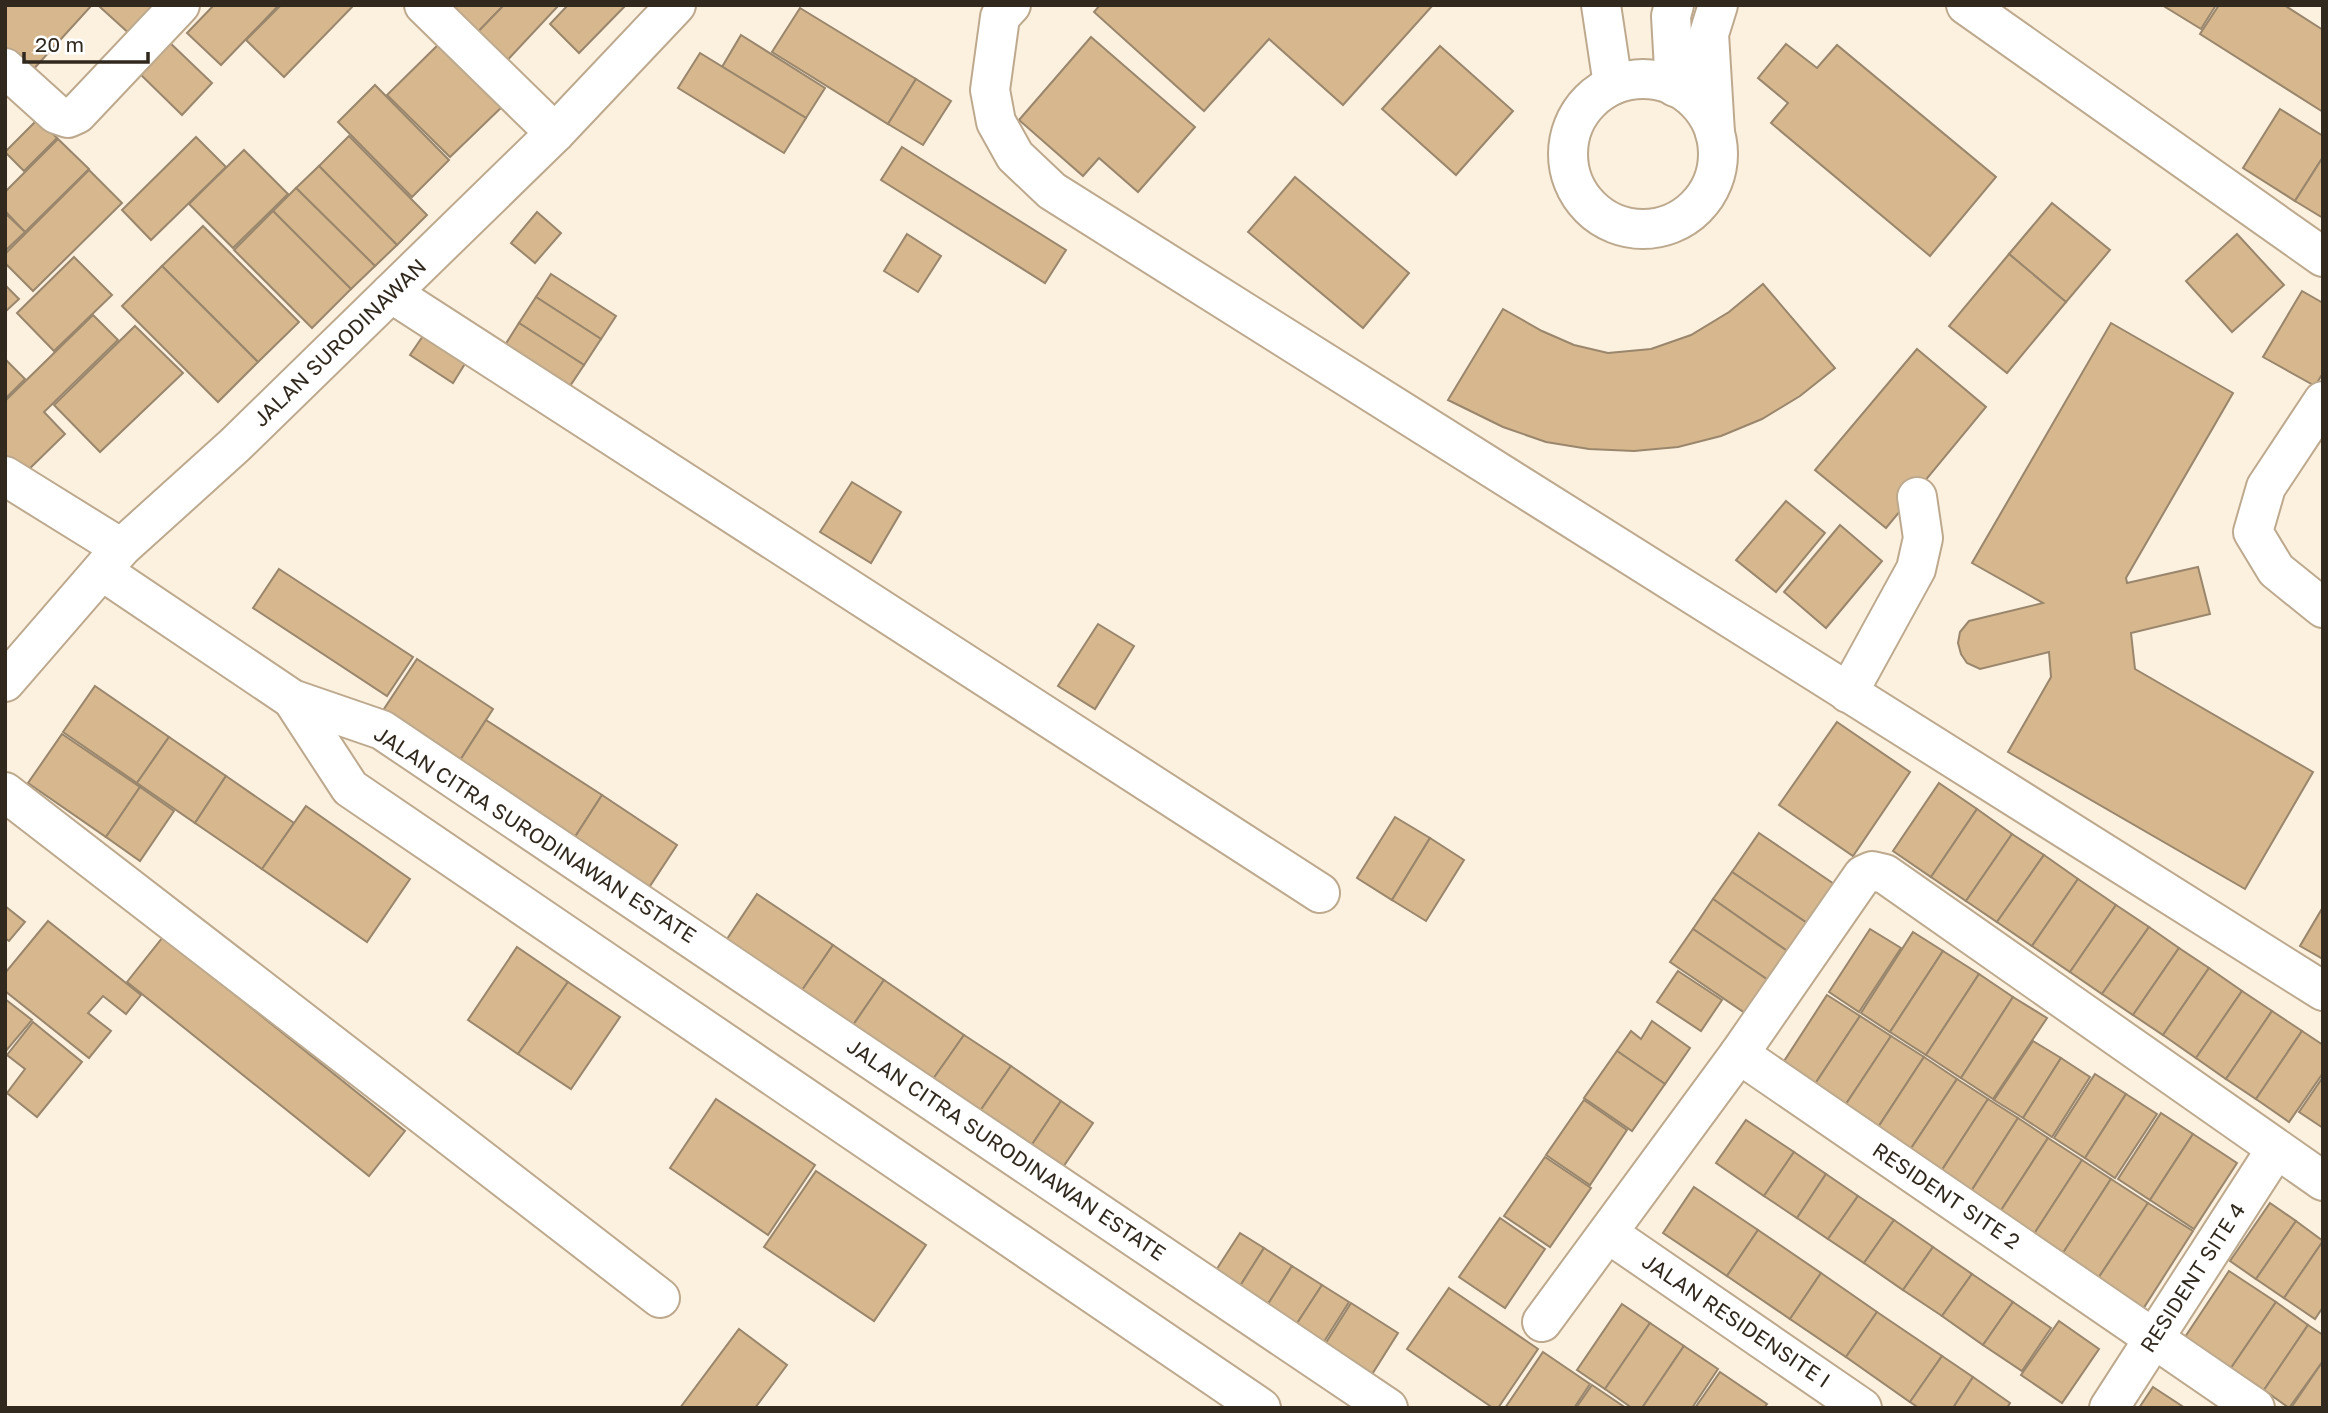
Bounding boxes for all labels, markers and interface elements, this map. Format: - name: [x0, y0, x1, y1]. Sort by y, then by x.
- scale bar: [24, 21, 149, 65]
- text: 20 m: [35, 31, 84, 57]
- street label: JALAN SURODINAWAN: [247, 253, 431, 432]
- street label: JALAN CITRA SURODINAWAN ESTATE: [370, 720, 702, 948]
- street label: JALAN CITRA SURODINAWAN ESTATE: [842, 1032, 1171, 1266]
- street label: RESIDENT SITE 2: [1868, 1136, 2025, 1254]
- street label: RESIDENT SITE 4: [2134, 1198, 2250, 1357]
- street label: JALAN RESIDENSITE I: [1638, 1248, 1836, 1393]

